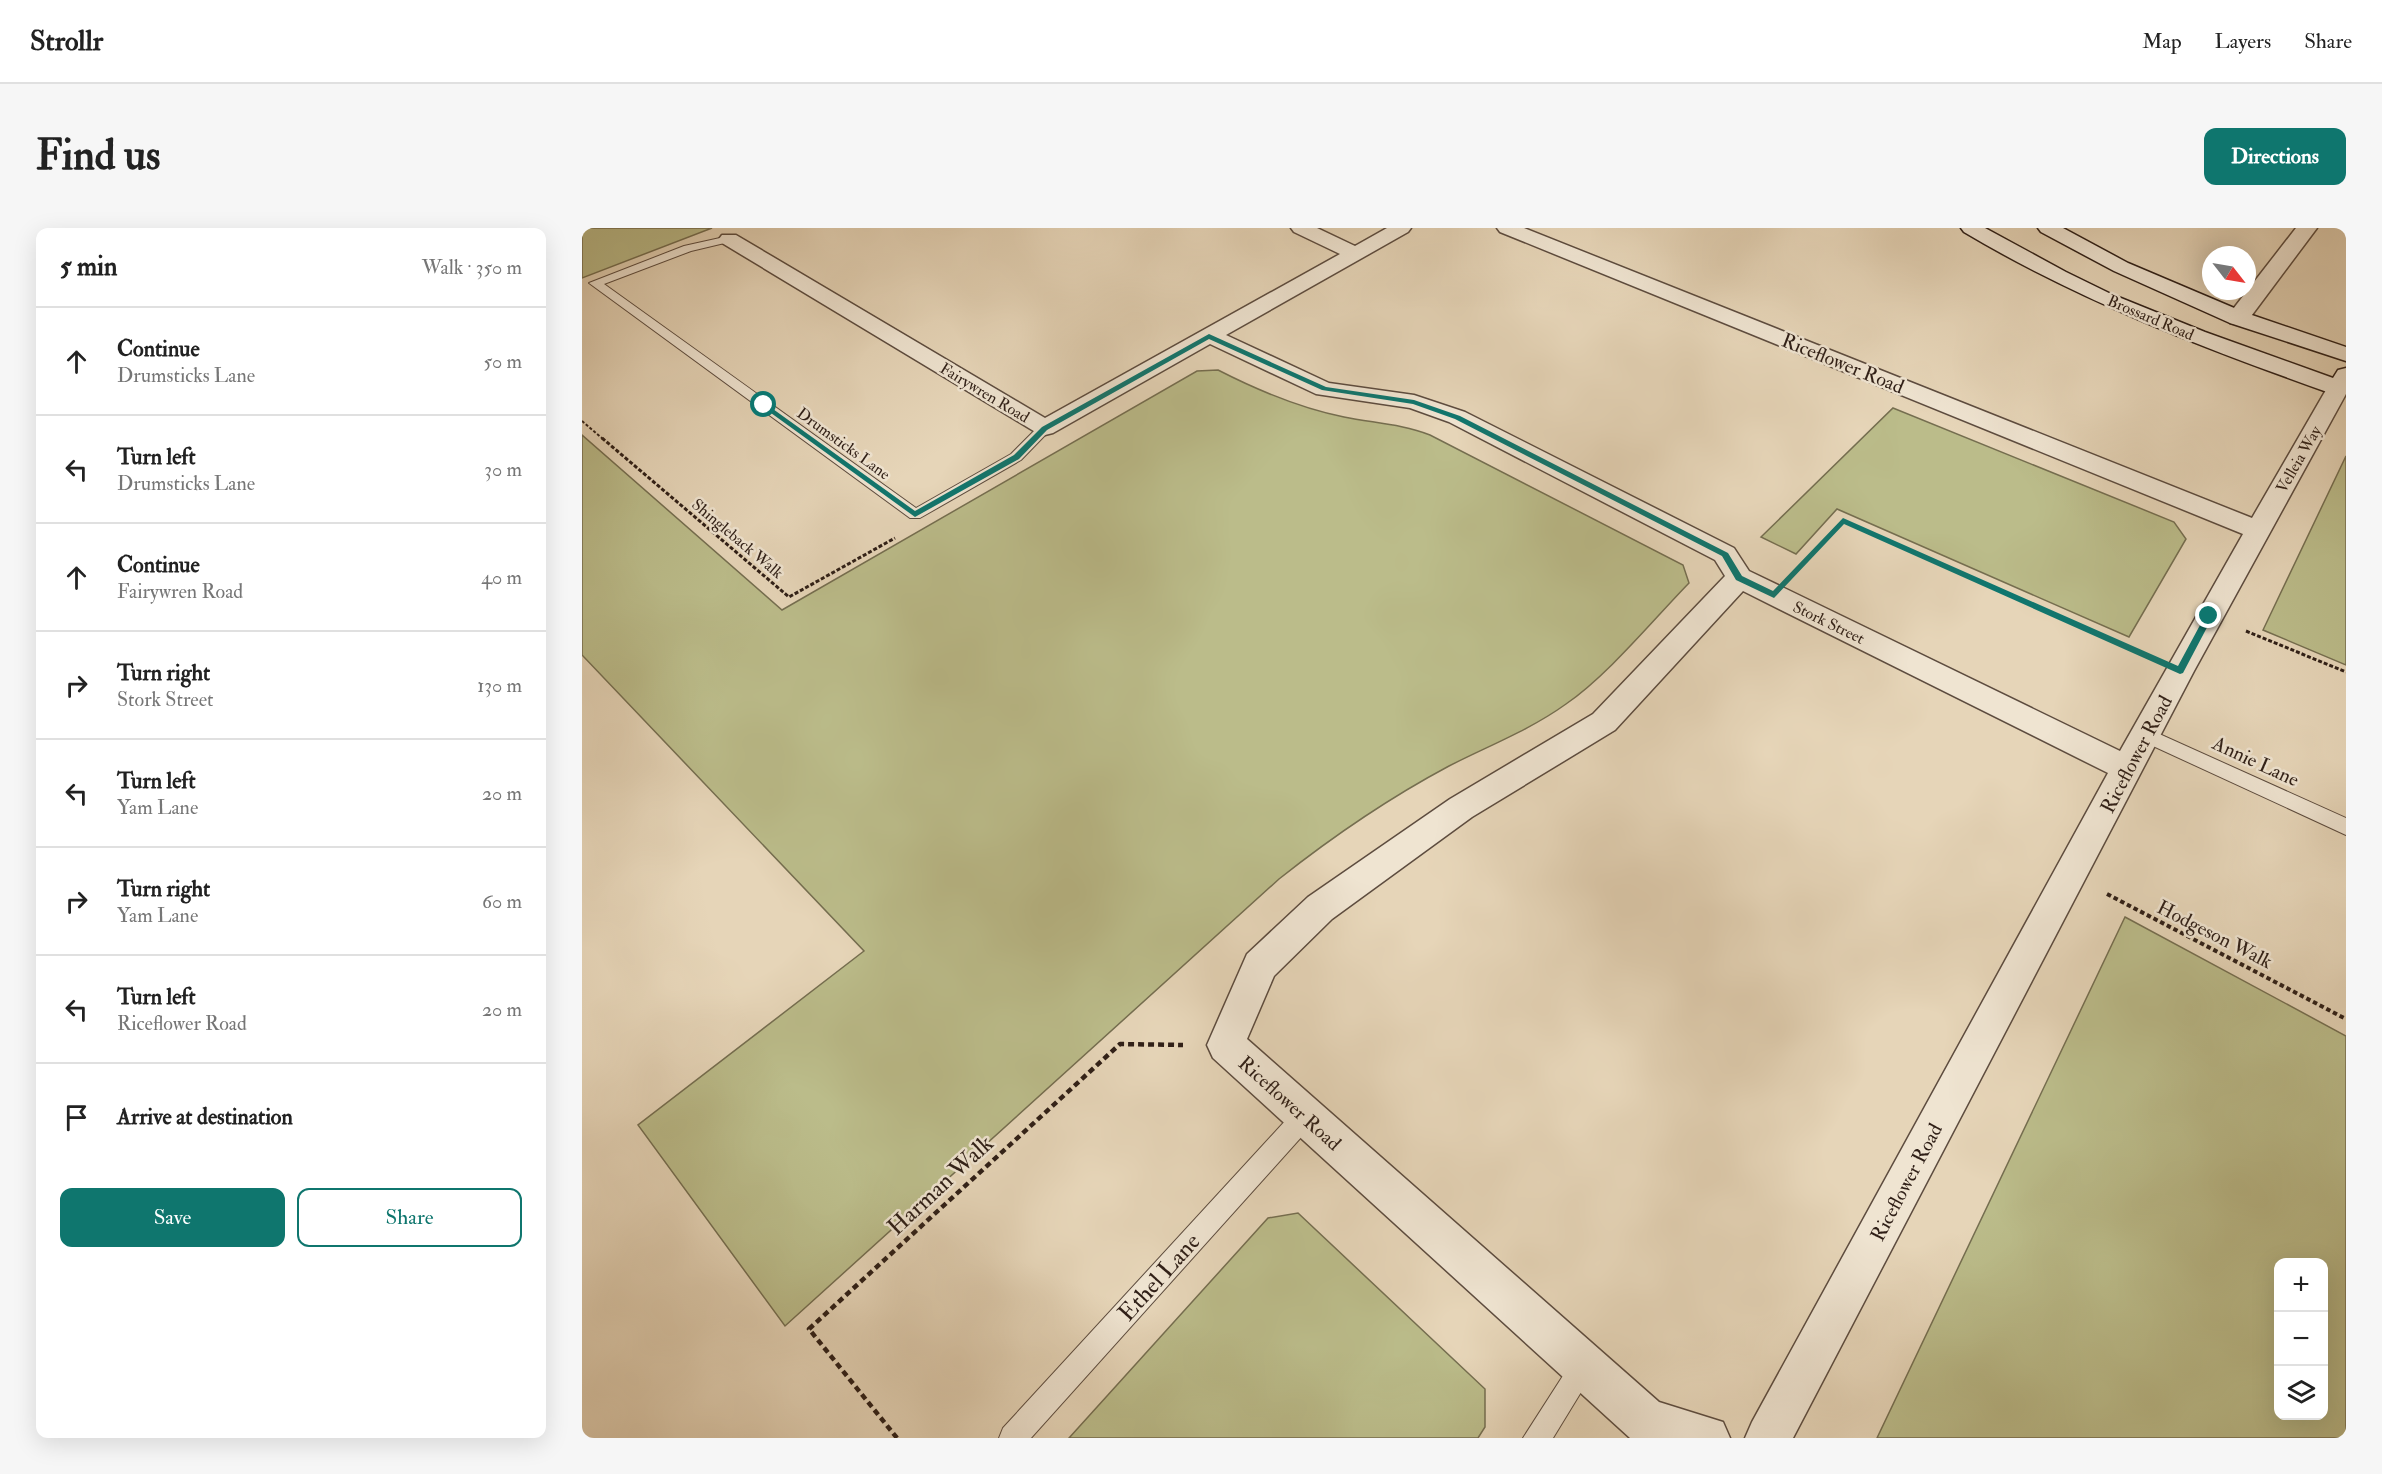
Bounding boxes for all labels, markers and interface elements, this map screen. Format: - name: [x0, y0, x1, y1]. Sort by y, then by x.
- text: Strollr: [30, 24, 103, 59]
- text: Map: [2142, 28, 2182, 55]
- text: Layers: [2215, 28, 2271, 55]
- text: Share: [2304, 28, 2352, 55]
- button: Directions: [2204, 128, 2346, 185]
- text: Find us: [36, 130, 160, 182]
- north arrow: [2202, 246, 2256, 300]
- text: 5 min: [60, 251, 117, 283]
- text: Walk · 350 m: [422, 255, 522, 280]
- street label: Brossard Road: [2104, 291, 2197, 345]
- street label: Riceflower Road: [1778, 328, 1908, 399]
- text: Continue: [117, 335, 200, 363]
- icon: ahead: [60, 345, 93, 378]
- text: 50 m: [483, 349, 522, 374]
- street label: Fairywren Road: [936, 358, 1033, 427]
- text: Drumsticks Lane: [117, 363, 255, 388]
- route start: [750, 391, 776, 417]
- street label: Drumsticks Lane: [793, 403, 894, 485]
- street label: Velleia Way: [2272, 422, 2327, 497]
- text: Turn left: [117, 443, 196, 471]
- icon: left: [60, 453, 93, 486]
- text: 30 m: [484, 457, 522, 482]
- text: Drumsticks Lane: [117, 471, 255, 496]
- street label: Shingleback Walk: [687, 495, 788, 583]
- text: Continue: [117, 551, 200, 579]
- icon: ahead: [60, 561, 93, 594]
- text: 40 m: [481, 565, 522, 590]
- text: Fairywren Road: [117, 579, 243, 604]
- street label: Stork Street: [1789, 597, 1868, 649]
- route end: [2195, 602, 2221, 628]
- text: Turn right: [117, 659, 210, 687]
- icon: right: [60, 669, 93, 702]
- text: 130 m: [477, 673, 522, 698]
- text: Stork Street: [117, 687, 214, 712]
- street label: Riceflower Road: [2095, 691, 2178, 817]
- street label: Annie Lane: [2208, 730, 2303, 792]
- text: Turn left: [117, 767, 196, 795]
- icon: left: [60, 777, 93, 810]
- text: 20 m: [482, 781, 522, 806]
- text: Yam Lane: [117, 795, 198, 820]
- text: Turn right: [117, 875, 210, 903]
- icon: right: [60, 885, 93, 918]
- text: 60 m: [482, 889, 522, 914]
- street label: Hodgeson Walk: [2153, 895, 2277, 974]
- text: Yam Lane: [117, 903, 198, 928]
- text: Turn left: [117, 983, 196, 1011]
- icon: left: [60, 993, 93, 1026]
- text: 20 m: [482, 997, 522, 1022]
- text: Riceflower Road: [117, 1011, 247, 1036]
- street label: Riceflower Road: [1233, 1051, 1346, 1156]
- icon: arrive: [60, 1101, 93, 1134]
- text: Arrive at destination: [117, 1103, 293, 1131]
- street label: Riceflower Road: [1865, 1119, 1948, 1245]
- street label: Harman Walk: [881, 1128, 1000, 1242]
- button: Save: [60, 1188, 285, 1247]
- button: Share: [297, 1188, 522, 1247]
- street label: Ethel Lane: [1112, 1227, 1207, 1328]
- map controls: [2274, 1258, 2328, 1420]
- button: +: [2274, 1258, 2328, 1312]
- button: −: [2274, 1312, 2328, 1366]
- button: layers: [2274, 1366, 2328, 1420]

